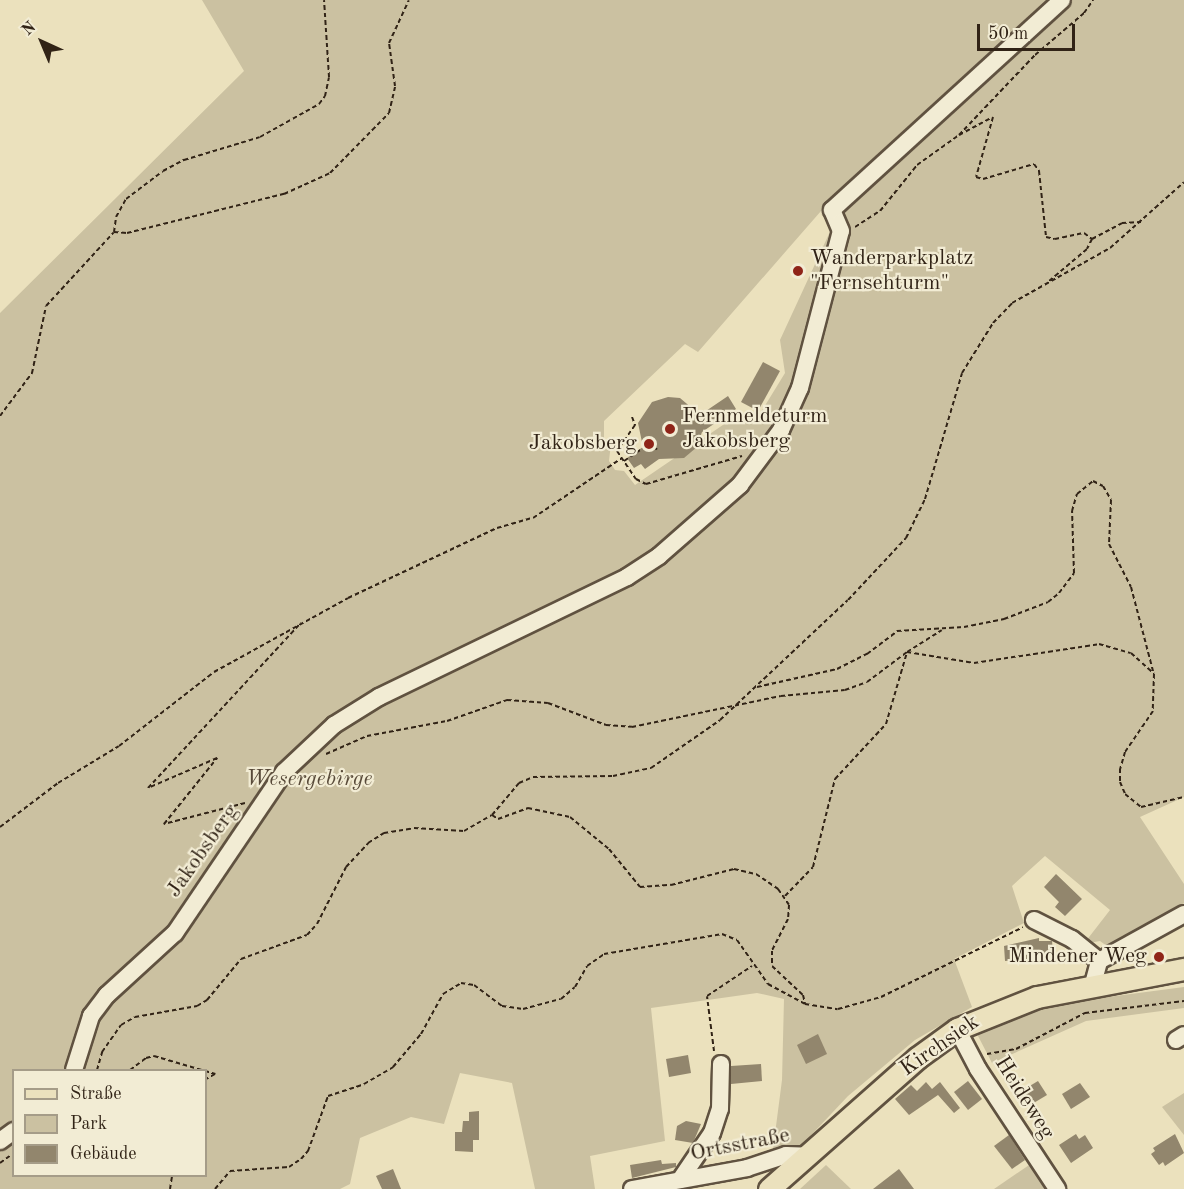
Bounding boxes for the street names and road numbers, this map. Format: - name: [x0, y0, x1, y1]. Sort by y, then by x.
- street label: Jakobsberg: [161, 799, 245, 903]
- street label: Kirchsiek: [895, 1009, 985, 1083]
- street label: Heideweg: [988, 1052, 1060, 1144]
- street label: Ortsstraße: [688, 1122, 792, 1168]

